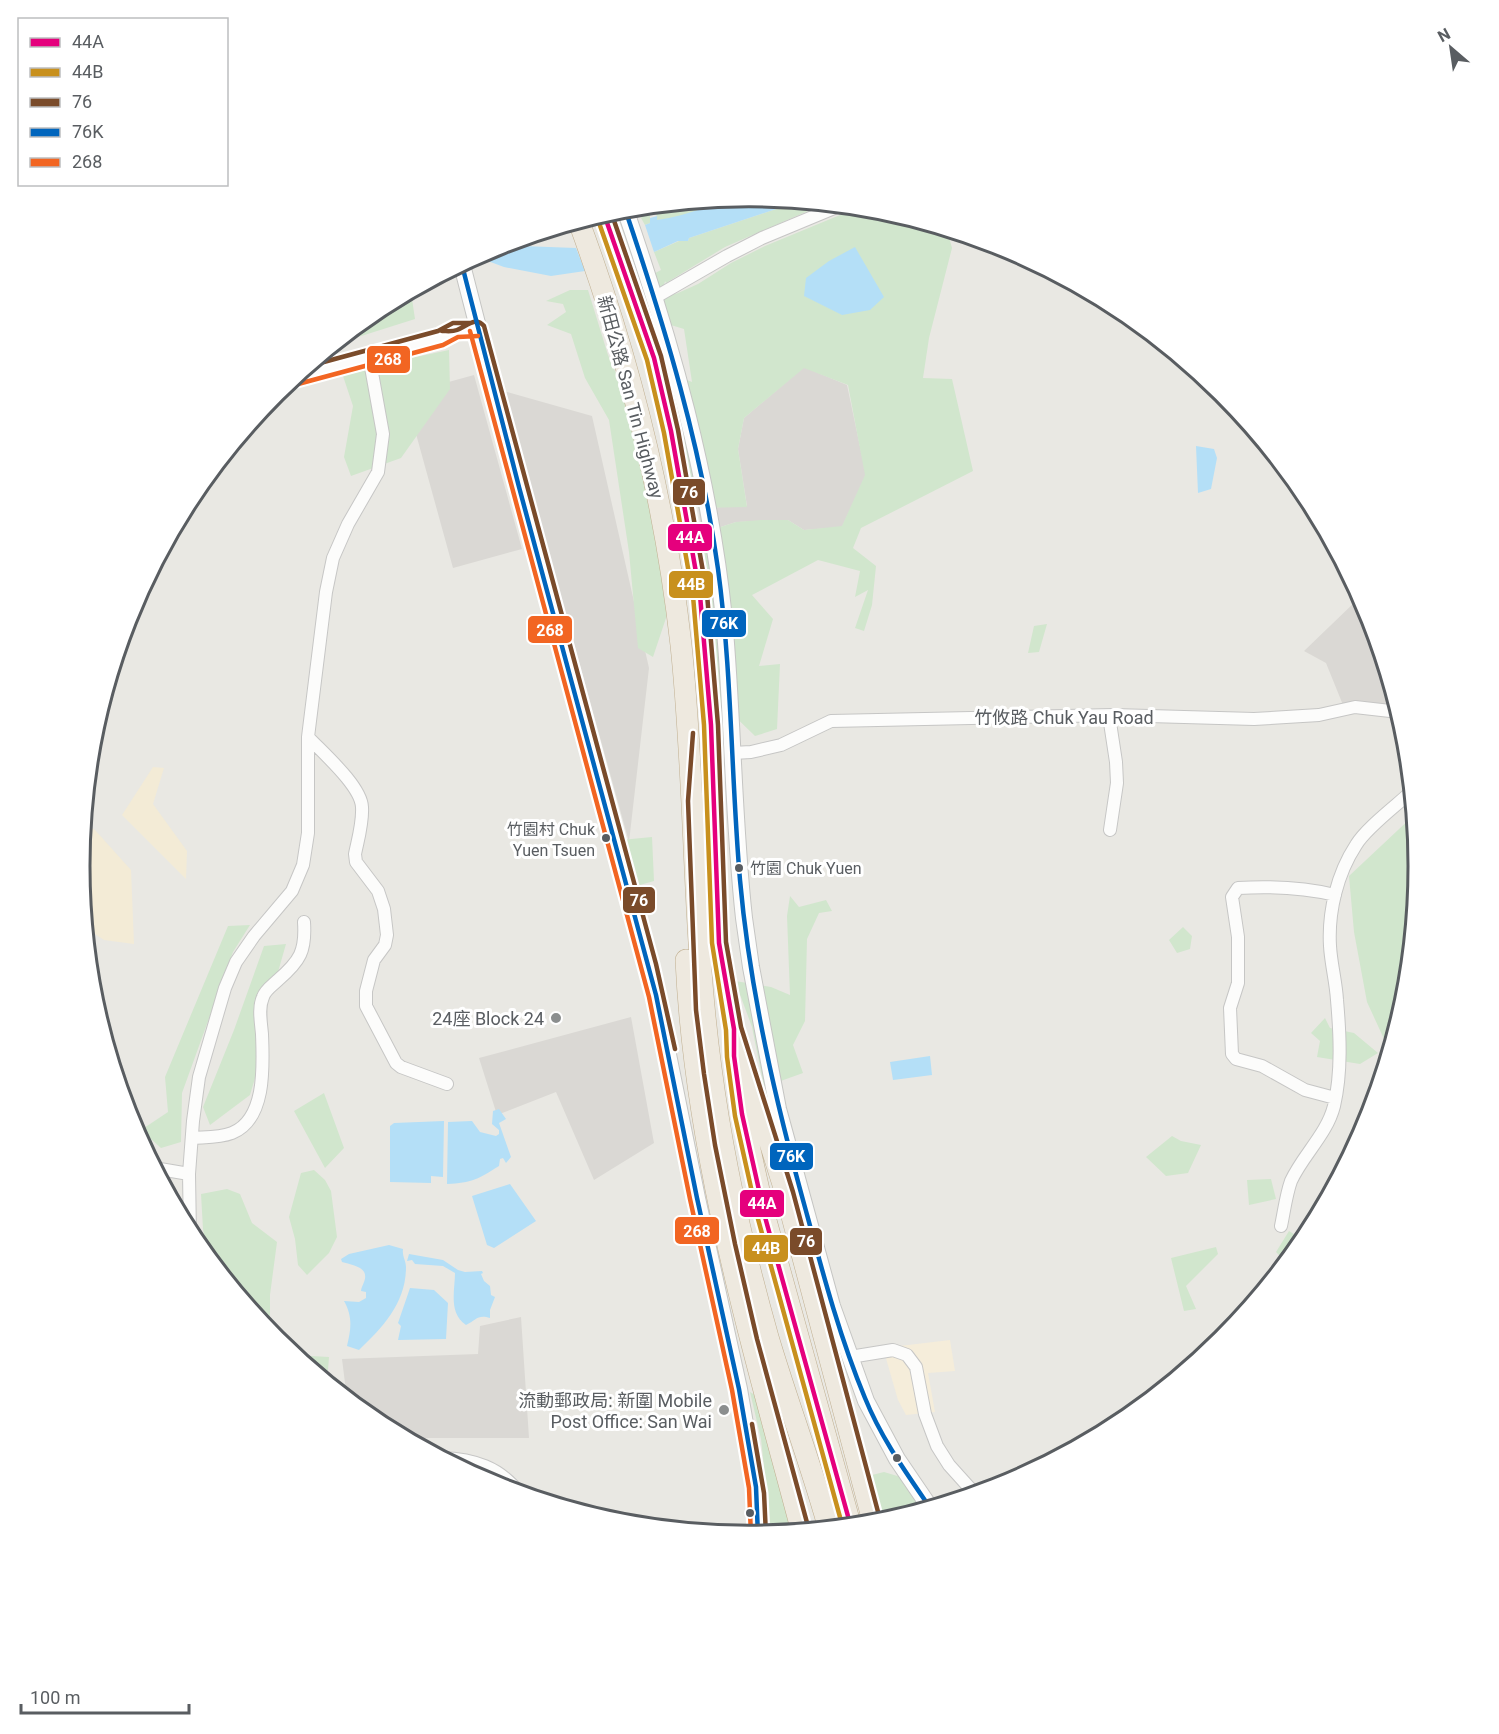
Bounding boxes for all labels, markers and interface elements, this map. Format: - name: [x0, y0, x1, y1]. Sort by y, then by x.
- legend: [18, 18, 228, 186]
- north arrow: [1421, 18, 1481, 78]
- text: N: [1434, 24, 1454, 46]
- text: 44A: [72, 31, 104, 52]
- text: 44B: [72, 61, 103, 82]
- text: 76: [72, 91, 92, 112]
- text: 76K: [72, 121, 104, 142]
- text: 268: [72, 151, 102, 172]
- street label: 新田公路 San Tin Highway: [594, 293, 668, 501]
- line badge: 268: [366, 345, 411, 374]
- text: 268: [374, 350, 402, 369]
- line badge: 76: [672, 478, 706, 506]
- text: 76: [680, 483, 698, 502]
- line badge: 44A: [667, 523, 713, 552]
- text: 44A: [675, 528, 705, 547]
- line badge: 44B: [668, 570, 714, 599]
- text: 44B: [677, 575, 705, 594]
- line badge: 76K: [701, 609, 747, 638]
- text: 76K: [710, 614, 739, 633]
- line badge: 268: [527, 615, 573, 644]
- text: 268: [536, 621, 564, 640]
- street label: 竹攸路 Chuk Yau Road: [974, 707, 1154, 728]
- place label: 竹園村 Chuk Yuen Tsuen: [507, 820, 596, 860]
- marker: 竹園村 Chuk Yuen Tsuen: [600, 832, 612, 844]
- place label: 竹園 Chuk Yuen: [750, 859, 862, 878]
- marker: 竹園 Chuk Yuen: [733, 862, 745, 874]
- line badge: 76: [622, 886, 656, 914]
- text: 76: [630, 891, 648, 910]
- place label: 24座 Block 24: [432, 1008, 544, 1029]
- marker: 24座 Block 24: [549, 1011, 563, 1025]
- line badge: 76K: [769, 1142, 814, 1171]
- text: 76K: [777, 1147, 806, 1166]
- line badge: 44A: [739, 1189, 785, 1218]
- text: 44A: [747, 1194, 777, 1213]
- line badge: 268: [674, 1216, 720, 1245]
- text: 268: [683, 1222, 711, 1241]
- line badge: 76: [789, 1227, 823, 1256]
- text: 76: [797, 1232, 815, 1251]
- line badge: 44B: [743, 1234, 789, 1263]
- text: 44B: [752, 1239, 780, 1258]
- place label: 流動郵政局: 新圍 Mobile Post Office: San Wai: [518, 1390, 712, 1432]
- marker: 流動郵政局: 新圍 Mobile Post Office: San Wai: [717, 1403, 731, 1417]
- unlabelled marker: [891, 1452, 903, 1464]
- unlabelled marker: [744, 1507, 756, 1519]
- scale bar: [21, 1677, 189, 1715]
- text: 100 m: [30, 1687, 81, 1708]

